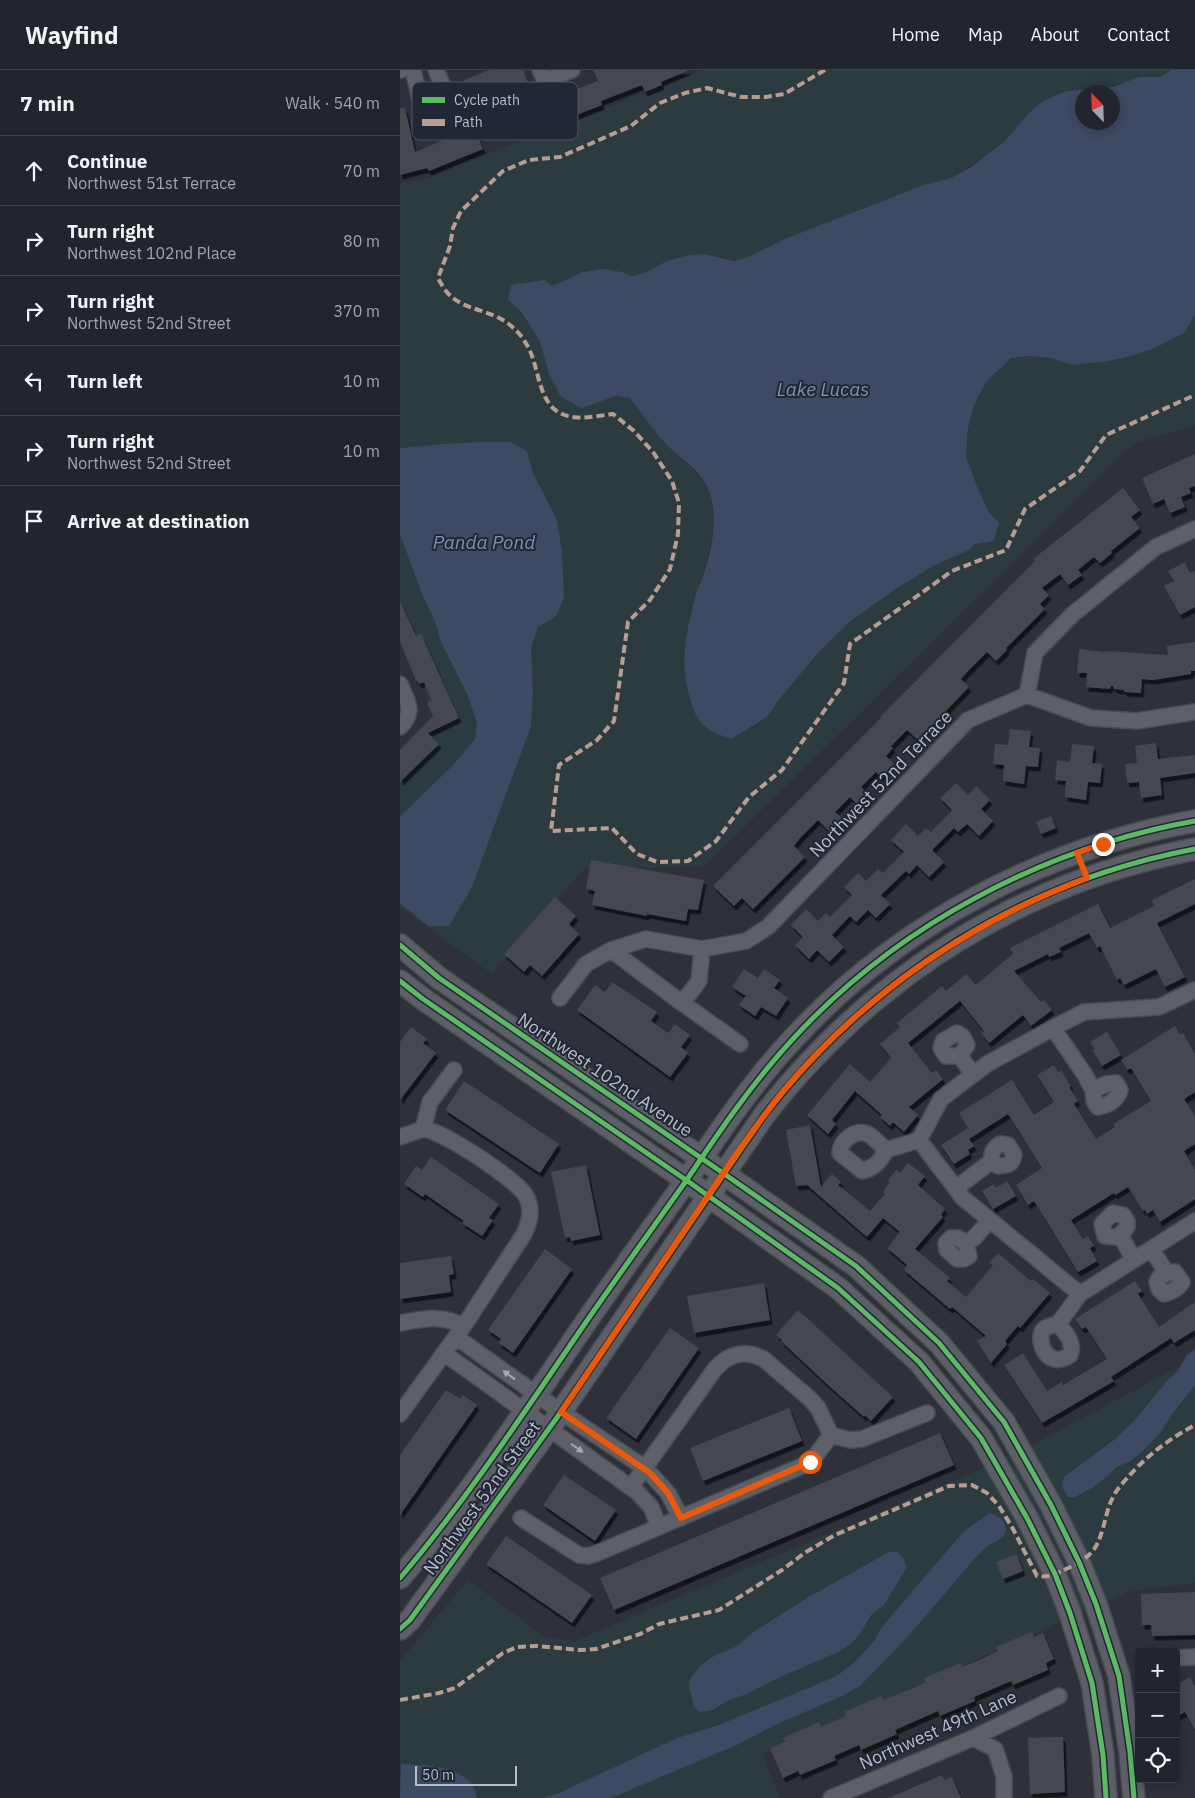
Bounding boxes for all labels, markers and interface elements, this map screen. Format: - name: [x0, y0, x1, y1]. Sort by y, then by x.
- text: Wayfind: [25, 19, 118, 51]
- text: Home: [892, 23, 940, 46]
- text: Map: [968, 23, 1003, 46]
- text: About: [1031, 23, 1079, 46]
- text: Contact: [1107, 23, 1170, 46]
- legend: [412, 82, 578, 140]
- north arrow: [1075, 85, 1120, 130]
- text: 7 min: [20, 89, 75, 117]
- text: Cycle path: [454, 91, 520, 109]
- text: Walk · 540 m: [285, 93, 380, 113]
- text: Path: [454, 113, 483, 131]
- text: Continue: [67, 149, 147, 173]
- icon: ahead: [20, 157, 48, 185]
- text: 70 m: [343, 161, 380, 181]
- text: Northwest 51st Terrace: [67, 173, 236, 193]
- text: Turn right: [67, 219, 154, 243]
- icon: right: [20, 227, 48, 255]
- text: 80 m: [343, 231, 380, 251]
- text: Northwest 102nd Place: [67, 243, 236, 263]
- text: Turn right: [67, 289, 154, 313]
- icon: right: [20, 297, 48, 325]
- text: 370 m: [333, 301, 380, 321]
- text: Northwest 52nd Street: [67, 313, 231, 333]
- icon: left: [20, 367, 48, 395]
- text: Turn left: [67, 369, 143, 393]
- text: 10 m: [343, 371, 380, 391]
- water label: Lake Lucas: [777, 377, 869, 401]
- text: Turn right: [67, 429, 154, 453]
- icon: right: [20, 437, 48, 465]
- text: 10 m: [343, 441, 380, 461]
- text: Northwest 52nd Street: [67, 453, 231, 473]
- icon: arrive: [20, 507, 48, 535]
- text: Arrive at destination: [67, 509, 250, 533]
- water label: Panda Pond: [433, 530, 536, 554]
- street label: Northwest 52nd Terrace: [804, 705, 957, 862]
- route end: [1092, 833, 1115, 856]
- street label: Northwest 102nd Avenue: [513, 1007, 697, 1142]
- one-way arrow: [503, 1370, 516, 1380]
- street label: Northwest 52nd Street: [418, 1416, 545, 1579]
- one-way arrow: [571, 1443, 584, 1453]
- route start: [799, 1451, 822, 1474]
- map controls: [1135, 1648, 1180, 1783]
- button: +: [1135, 1648, 1180, 1693]
- street label: Northwest 49th Lane: [856, 1684, 1020, 1775]
- button: −: [1135, 1693, 1180, 1738]
- button: locate: [1135, 1738, 1180, 1783]
- scale bar: [415, 1763, 518, 1786]
- text: 50 m: [422, 1766, 454, 1784]

